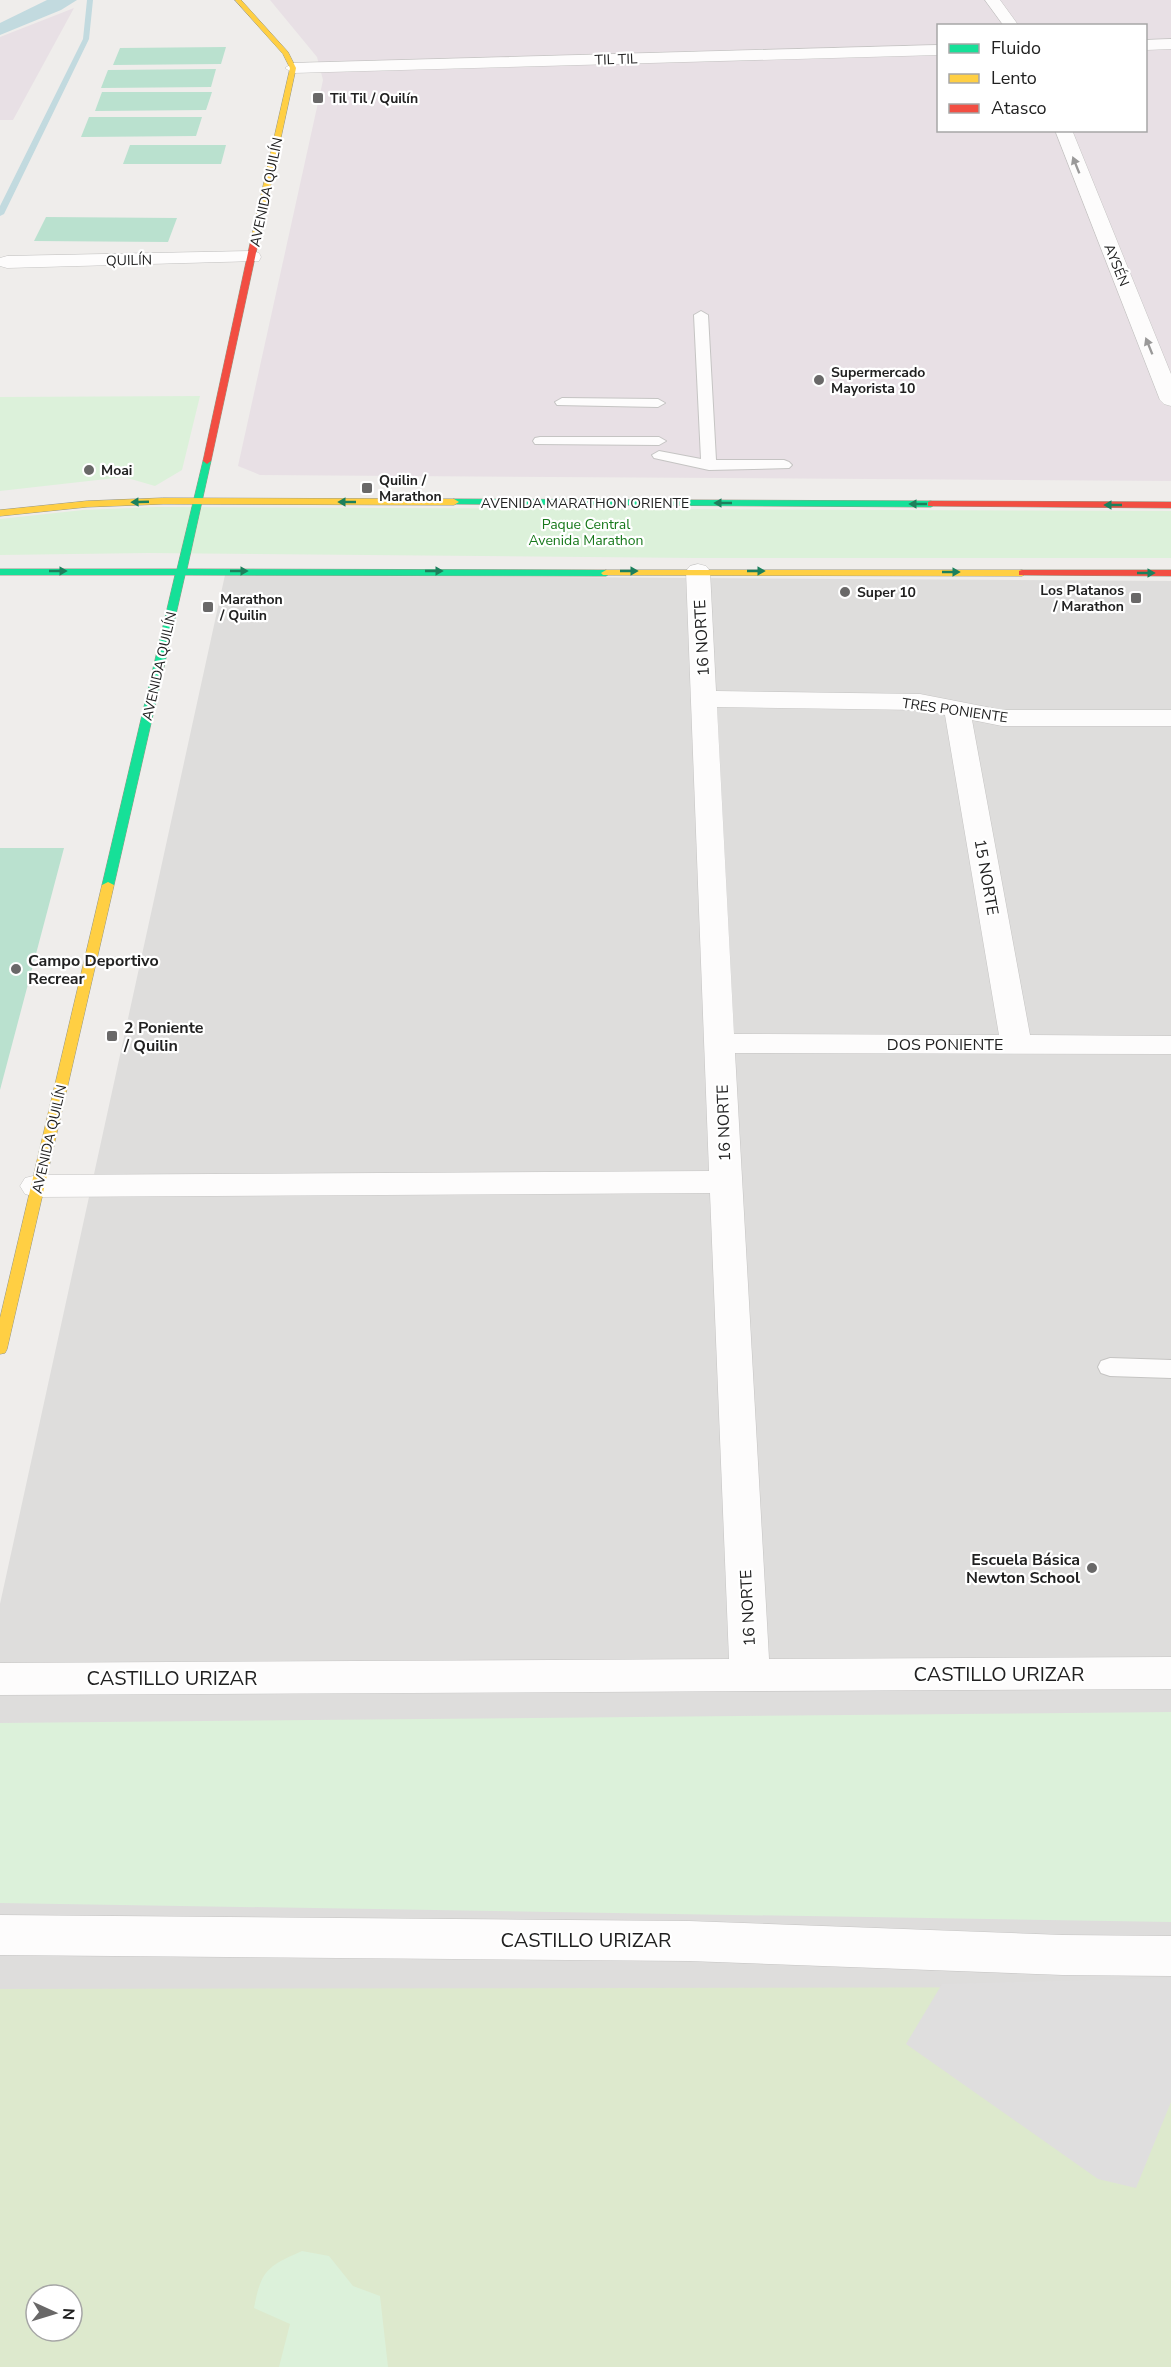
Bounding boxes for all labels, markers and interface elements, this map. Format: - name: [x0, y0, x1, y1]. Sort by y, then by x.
- legend: [937, 24, 1147, 132]
- text: Fluido: [991, 36, 1041, 60]
- street label: TIL TIL: [594, 49, 638, 70]
- text: Lento: [991, 66, 1037, 90]
- place label: Til Til / Quilín: [330, 89, 418, 108]
- marker: Til Til / Quilín: [311, 91, 325, 105]
- text: Atasco: [991, 96, 1047, 120]
- street label: AVENIDA QUILÍN: [246, 136, 287, 249]
- one-way arrow: [1071, 156, 1081, 174]
- street label: AYSÉN: [1099, 241, 1134, 289]
- street label: QUILÍN: [106, 251, 152, 270]
- one-way arrow: [1144, 337, 1153, 355]
- place label: Supermercado Mayorista 10: [831, 363, 925, 398]
- marker: Supermercado Mayorista 10: [812, 373, 826, 387]
- place label: Moai: [101, 461, 132, 480]
- marker: Moai: [82, 463, 96, 477]
- place label: Quilin / Marathon: [379, 471, 442, 506]
- marker: Quilin / Marathon: [360, 481, 374, 495]
- street label: AVENIDA MARATHON ORIENTE: [481, 494, 689, 513]
- one-way arrow: [130, 497, 149, 506]
- one-way arrow: [338, 497, 357, 507]
- one-way arrow: [713, 498, 732, 508]
- one-way arrow: [908, 499, 927, 509]
- one-way arrow: [1103, 500, 1122, 510]
- park label: Paque Central Avenida Marathon: [528, 515, 644, 550]
- one-way arrow: [49, 566, 68, 576]
- one-way arrow: [229, 566, 248, 576]
- one-way arrow: [424, 566, 443, 576]
- one-way arrow: [619, 566, 638, 576]
- one-way arrow: [747, 566, 766, 576]
- one-way arrow: [942, 567, 961, 577]
- one-way arrow: [1137, 568, 1156, 578]
- place label: Los Platanos / Marathon: [1040, 581, 1124, 616]
- place label: Super 10: [857, 583, 916, 602]
- marker: Super 10: [838, 585, 852, 599]
- place label: Marathon / Quilin: [219, 590, 283, 625]
- marker: Los Platanos / Marathon: [1129, 591, 1143, 605]
- street label: 16 NORTE: [689, 599, 715, 677]
- marker: Marathon / Quilin: [201, 600, 215, 614]
- street label: AVENIDA QUILÍN: [138, 610, 181, 722]
- street label: TRES PONIENTE: [901, 694, 1009, 727]
- street label: 15 NORTE: [969, 837, 1004, 917]
- place label: Campo Deportivo Recrear: [28, 950, 159, 990]
- marker: Campo Deportivo Recrear: [9, 962, 23, 976]
- place label: 2 Poniente / Quilin: [123, 1017, 204, 1057]
- marker: 2 Poniente / Quilin: [105, 1029, 119, 1043]
- street label: DOS PONIENTE: [887, 1034, 1003, 1056]
- street label: AVENIDA QUILÍN: [28, 1083, 71, 1195]
- street label: 16 NORTE: [712, 1084, 736, 1162]
- place label: Escuela Básica Newton School: [966, 1549, 1080, 1589]
- marker: Escuela Básica Newton School: [1085, 1561, 1099, 1575]
- street label: 16 NORTE: [735, 1569, 761, 1647]
- street label: CASTILLO URIZAR: [914, 1661, 1084, 1688]
- street label: CASTILLO URIZAR: [87, 1665, 257, 1692]
- street label: CASTILLO URIZAR: [501, 1927, 671, 1954]
- north arrow: [24, 2283, 84, 2343]
- text: N: [57, 2307, 79, 2321]

